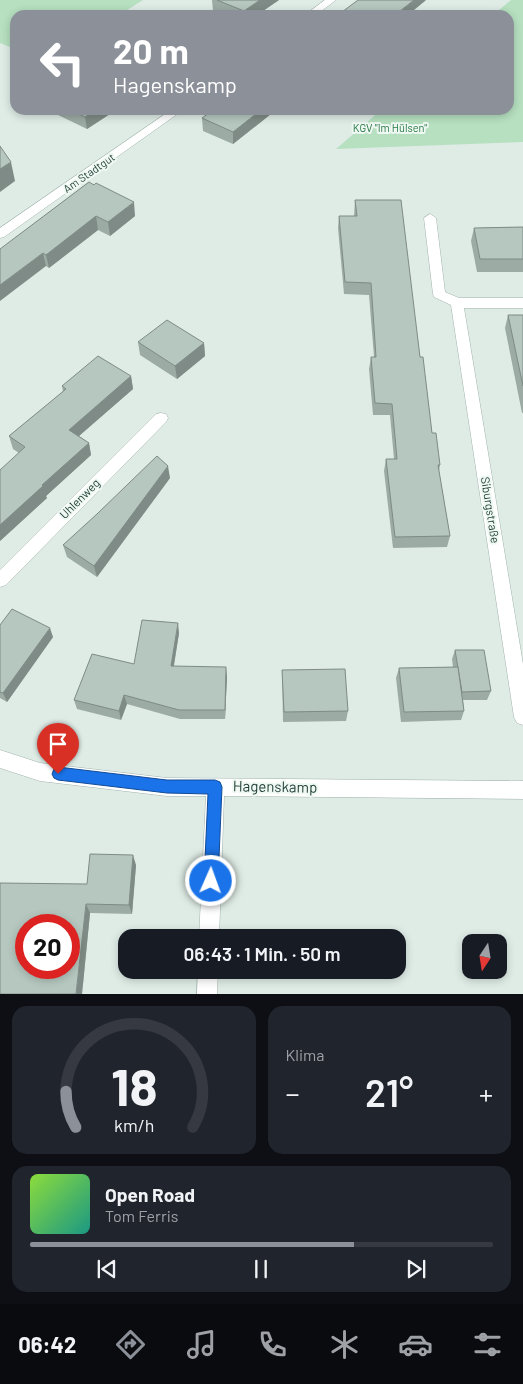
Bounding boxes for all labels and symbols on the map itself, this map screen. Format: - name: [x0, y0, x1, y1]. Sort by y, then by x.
- park label: KGV "Im Hülsen": [353, 121, 427, 134]
- street label: Am Stadtgut: [61, 150, 117, 195]
- street label: Uhlenweg: [56, 475, 102, 521]
- street label: Siburgstraße: [479, 476, 503, 544]
- pin: [37, 723, 79, 774]
- street label: Hagenskamp: [233, 776, 317, 796]
- position arrow: [184, 854, 236, 906]
- speed limit sign: 20: [15, 914, 80, 979]
- north arrow: [462, 934, 508, 979]

